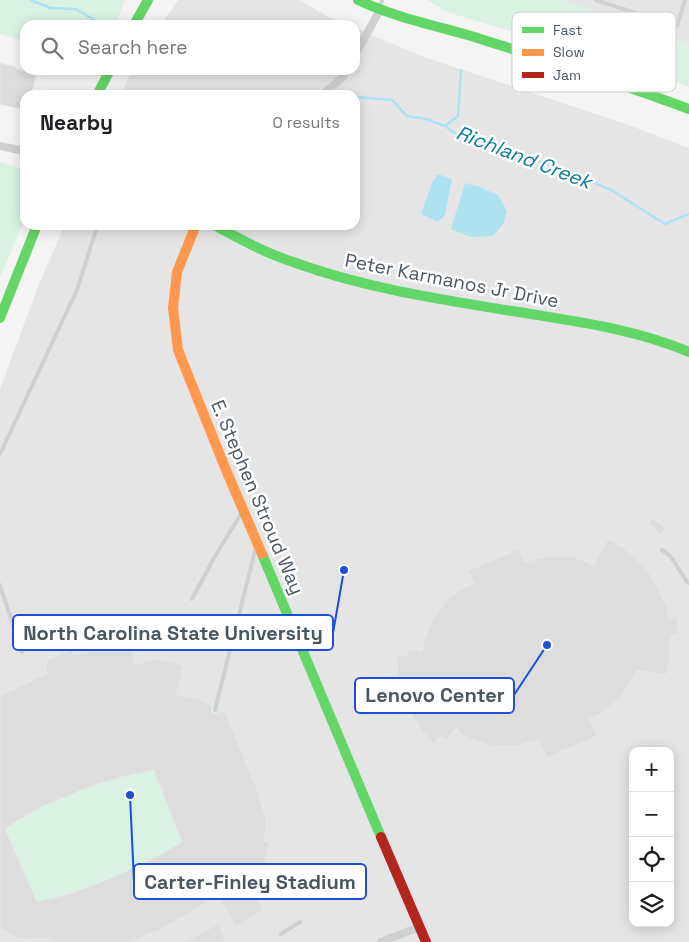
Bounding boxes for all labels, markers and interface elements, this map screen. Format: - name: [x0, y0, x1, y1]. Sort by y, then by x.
- legend: [512, 12, 676, 92]
- search box: [20, 20, 360, 75]
- text: Fast: [553, 21, 582, 39]
- icon: search: [38, 34, 66, 62]
- text: Search here: [78, 35, 188, 60]
- text: Slow: [553, 43, 585, 61]
- text: Jam: [553, 66, 581, 84]
- text: Nearby: [40, 109, 113, 136]
- text: 0 results: [272, 112, 340, 133]
- water label: Richland Creek: [453, 119, 597, 196]
- street label: Peter Karmanos Jr Drive: [343, 247, 561, 313]
- street label: E. Stephen Stroud Way: [205, 396, 310, 598]
- callout: North Carolina State University: [13, 615, 333, 650]
- text: North Carolina State University: [23, 620, 323, 646]
- callout: Lenovo Center: [355, 678, 514, 713]
- text: Lenovo Center: [365, 682, 505, 708]
- map controls: [629, 747, 674, 927]
- button: +: [629, 747, 674, 792]
- button: −: [629, 792, 674, 837]
- button: locate: [629, 837, 674, 882]
- callout: Carter-Finley Stadium: [134, 864, 366, 899]
- text: Carter-Finley Stadium: [144, 869, 356, 895]
- button: layers: [629, 882, 674, 927]

